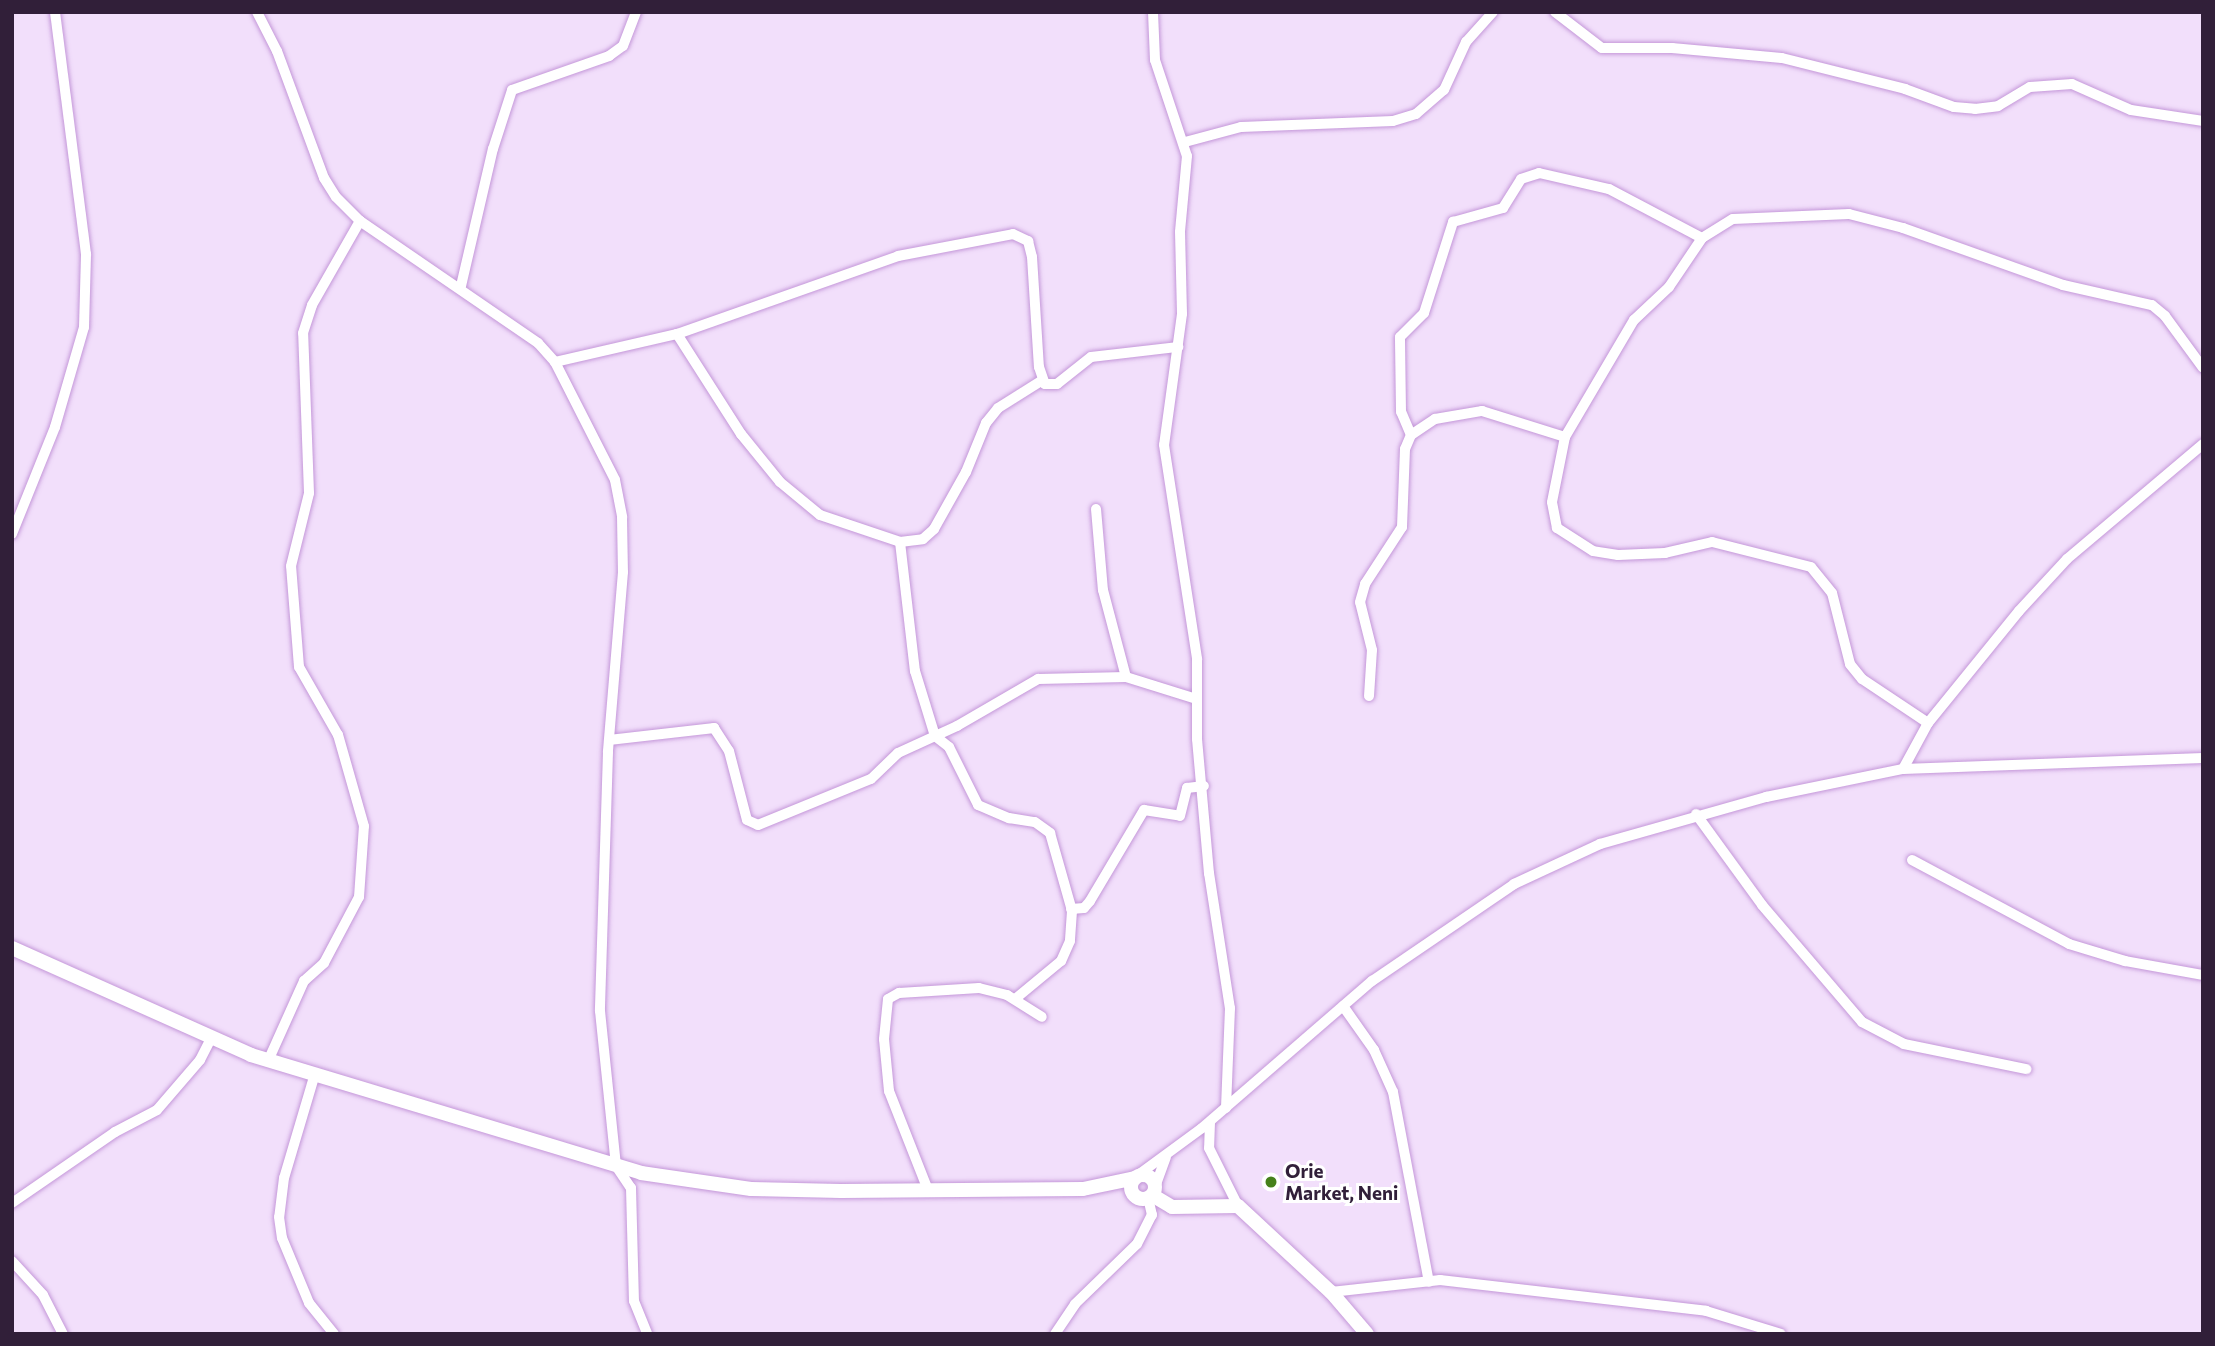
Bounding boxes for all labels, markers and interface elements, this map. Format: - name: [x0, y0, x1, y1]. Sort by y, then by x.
- place label: Orie Market, Neni: [1285, 1160, 1398, 1204]
- marker: Orie Market, Neni: [1263, 1174, 1279, 1190]

